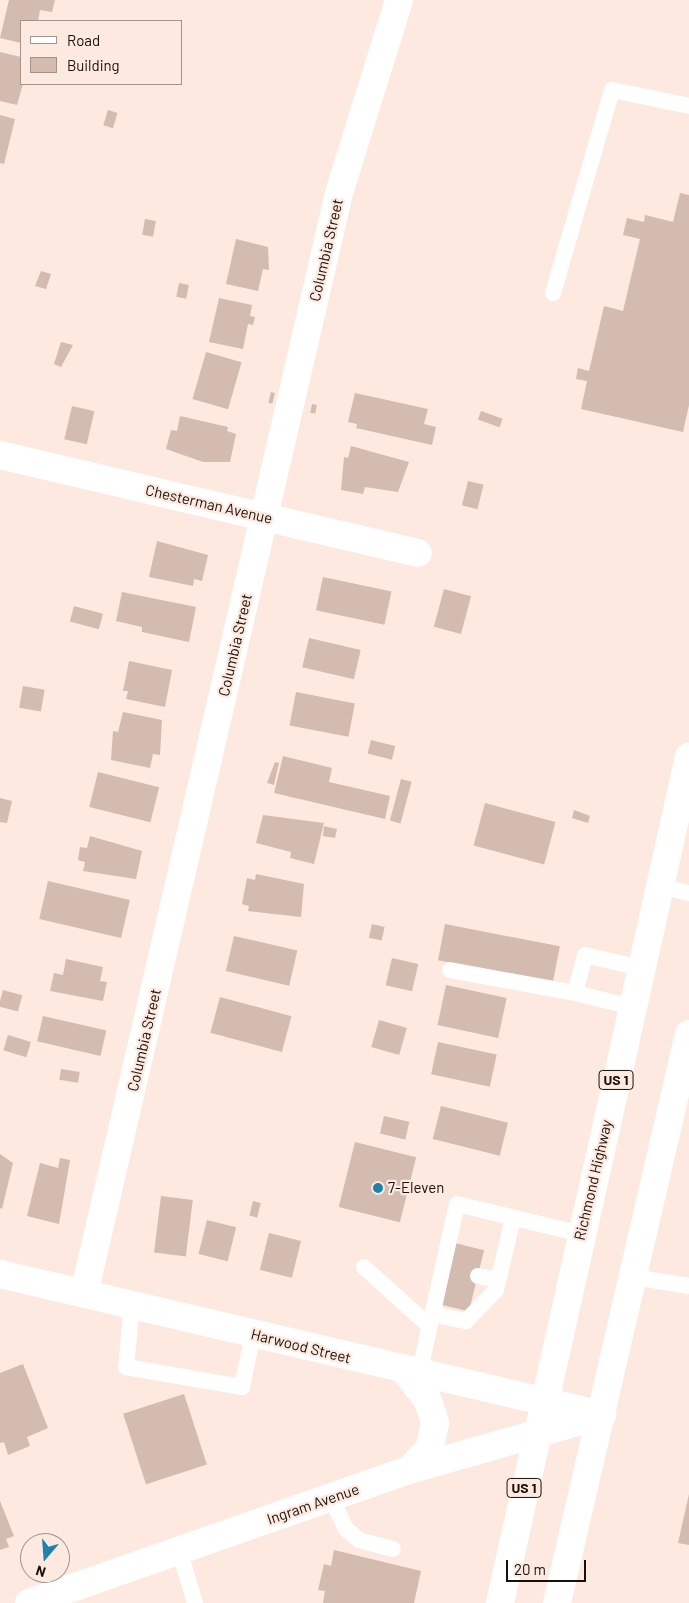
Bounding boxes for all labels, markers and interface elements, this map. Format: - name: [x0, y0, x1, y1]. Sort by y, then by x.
- legend: [20, 20, 182, 85]
- text: Road: [67, 31, 100, 49]
- text: Building: [67, 56, 120, 74]
- street label: Columbia Street: [305, 197, 347, 303]
- street label: Chesterman Avenue: [144, 481, 274, 527]
- street label: Columbia Street: [214, 592, 256, 698]
- street label: Columbia Street: [123, 987, 165, 1093]
- road number: US 1: [598, 1068, 634, 1092]
- street label: Richmond Highway: [570, 1118, 616, 1242]
- place label: 7-Eleven: [388, 1179, 444, 1197]
- marker: 7-Eleven: [372, 1182, 384, 1194]
- street label: Harwood Street: [249, 1325, 353, 1367]
- road number: US 1: [506, 1476, 542, 1500]
- street label: Ingram Avenue: [265, 1480, 361, 1528]
- north arrow: [20, 1533, 70, 1583]
- scale bar: [509, 1550, 589, 1582]
- text: 20 m: [514, 1560, 546, 1578]
- text: N: [33, 1562, 48, 1581]

